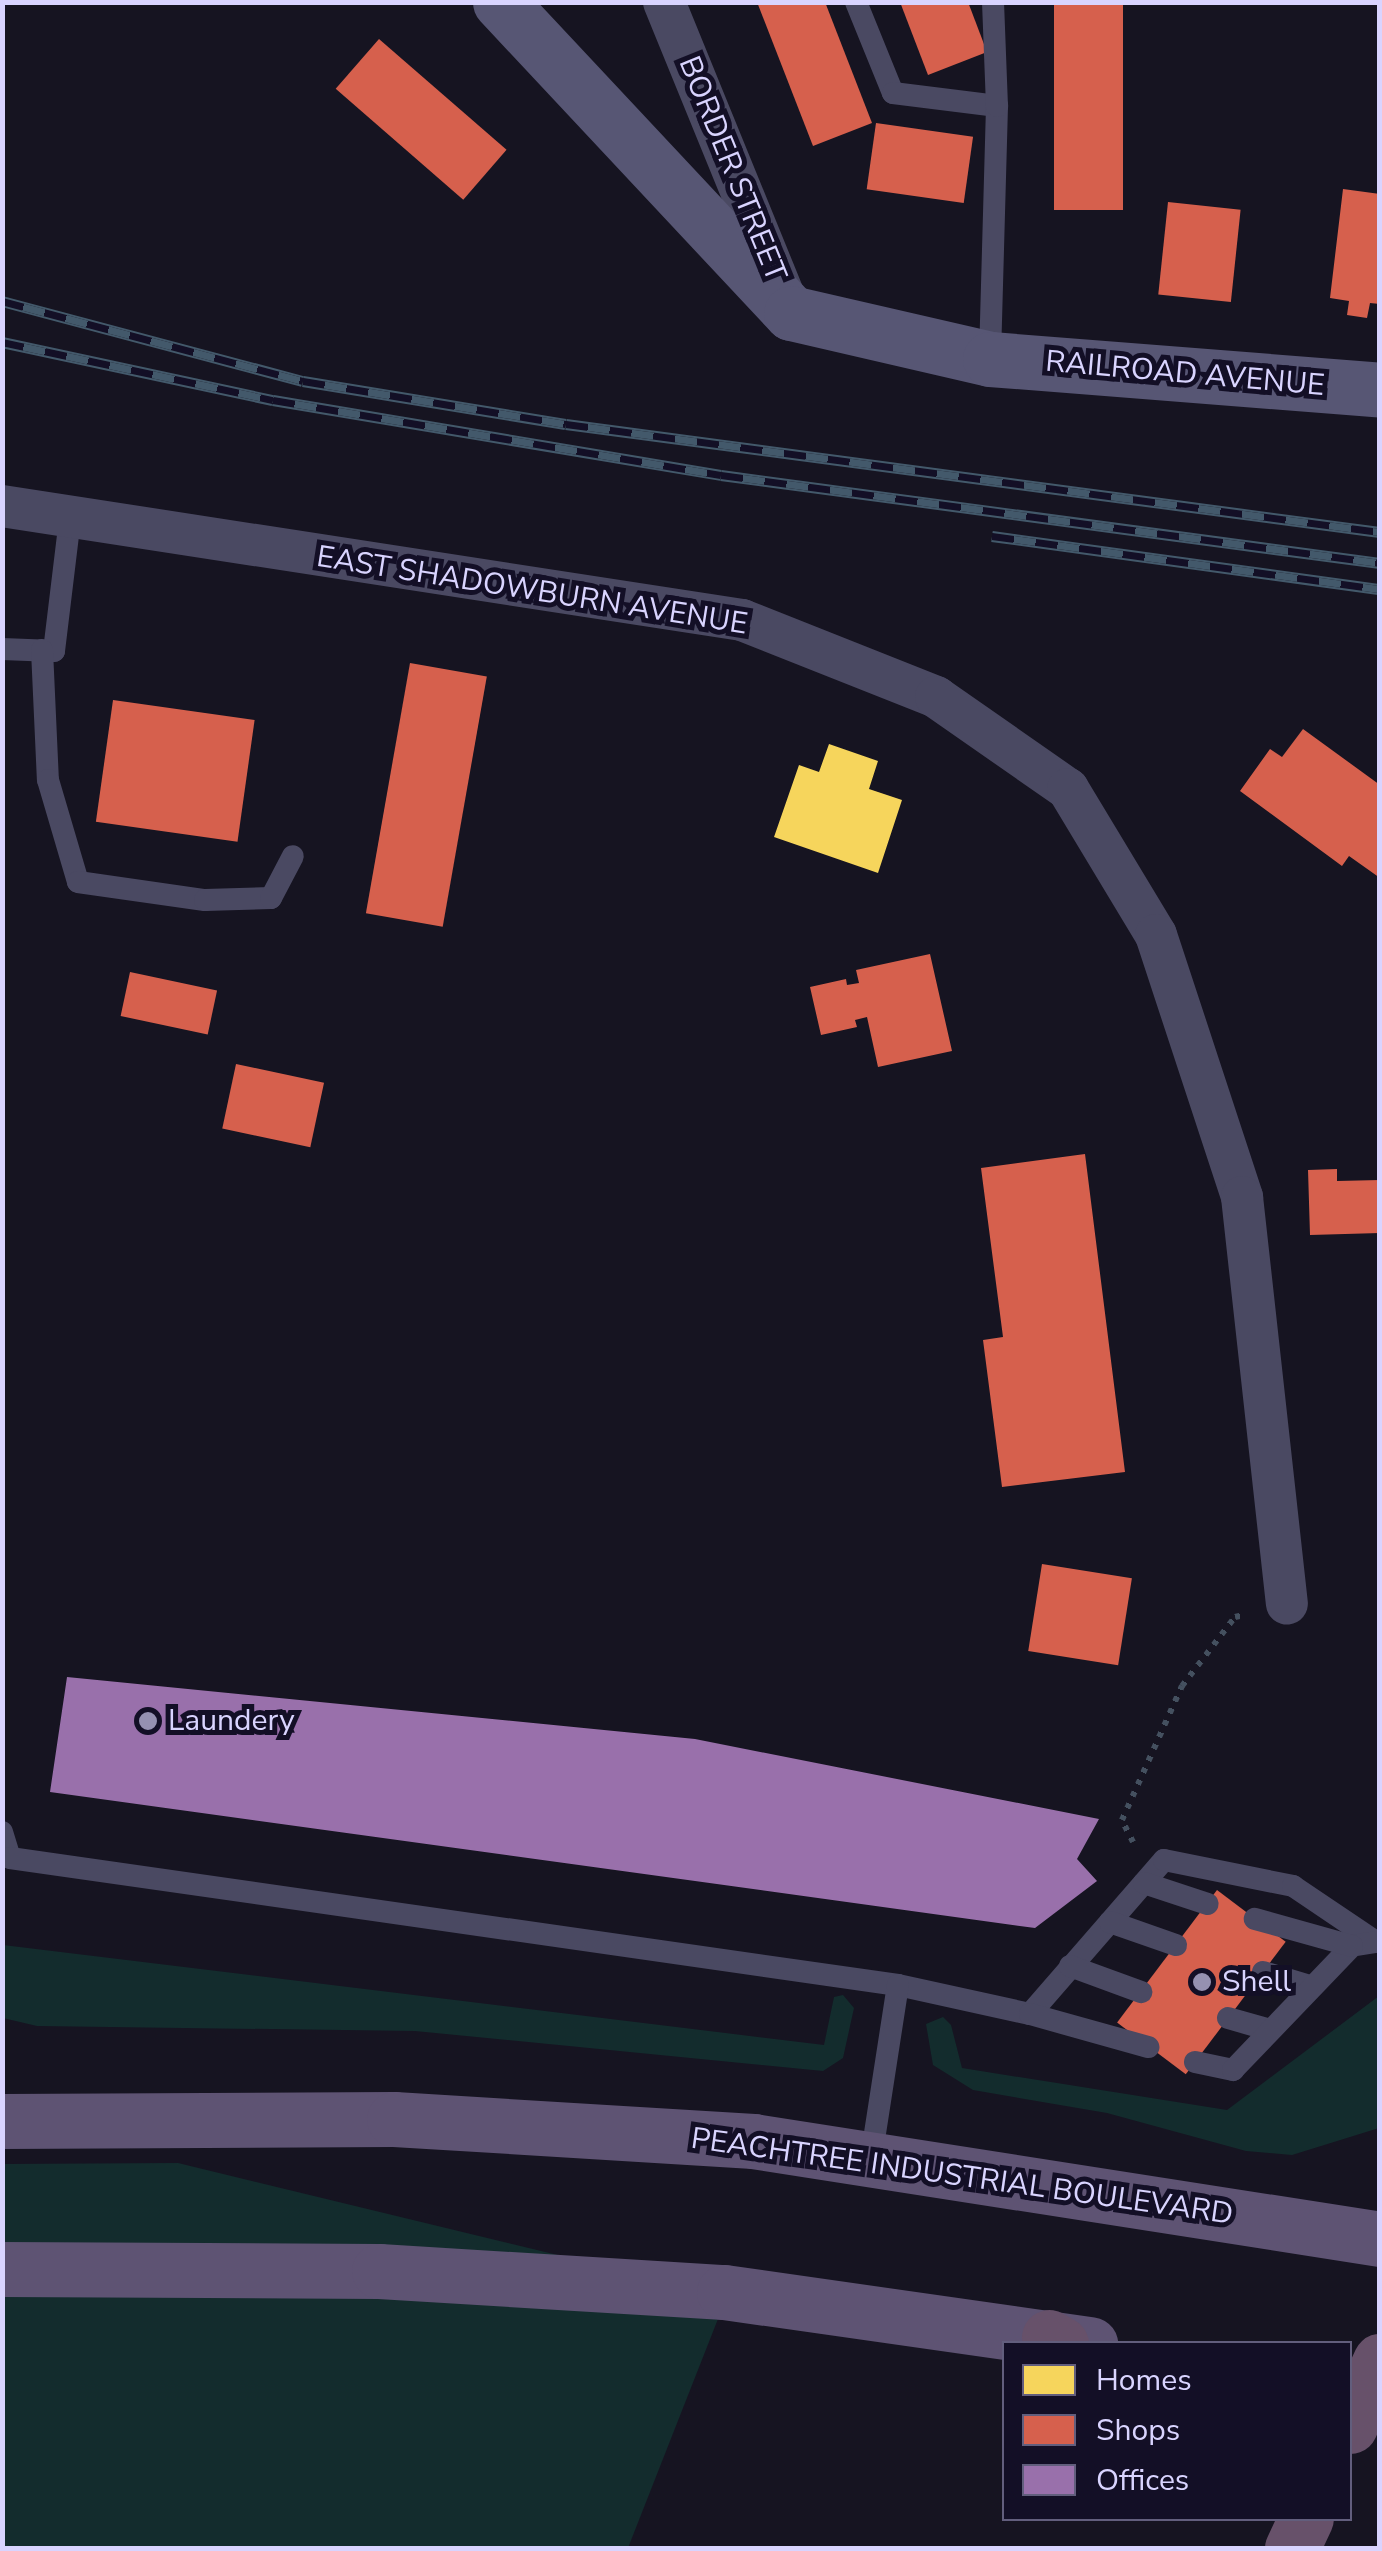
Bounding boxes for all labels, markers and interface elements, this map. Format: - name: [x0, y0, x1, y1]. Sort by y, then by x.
- street label: BORDER STREET: [670, 51, 794, 287]
- street label: RAILROAD AVENUE: [1044, 344, 1326, 404]
- street label: EAST SHADOWBURN AVENUE: [314, 539, 750, 643]
- place label: Laundery: [168, 1703, 295, 1739]
- marker: Laundery: [137, 1710, 159, 1732]
- place label: Shell: [1222, 1964, 1291, 2000]
- marker: Shell: [1191, 1971, 1213, 1993]
- street label: PEACHTREE INDUSTRIAL BOULEVARD: [689, 2121, 1235, 2233]
- legend: [1002, 2341, 1352, 2521]
- text: Homes: [1096, 2360, 1192, 2401]
- text: Shops: [1096, 2410, 1180, 2451]
- text: Offices: [1096, 2460, 1189, 2501]

